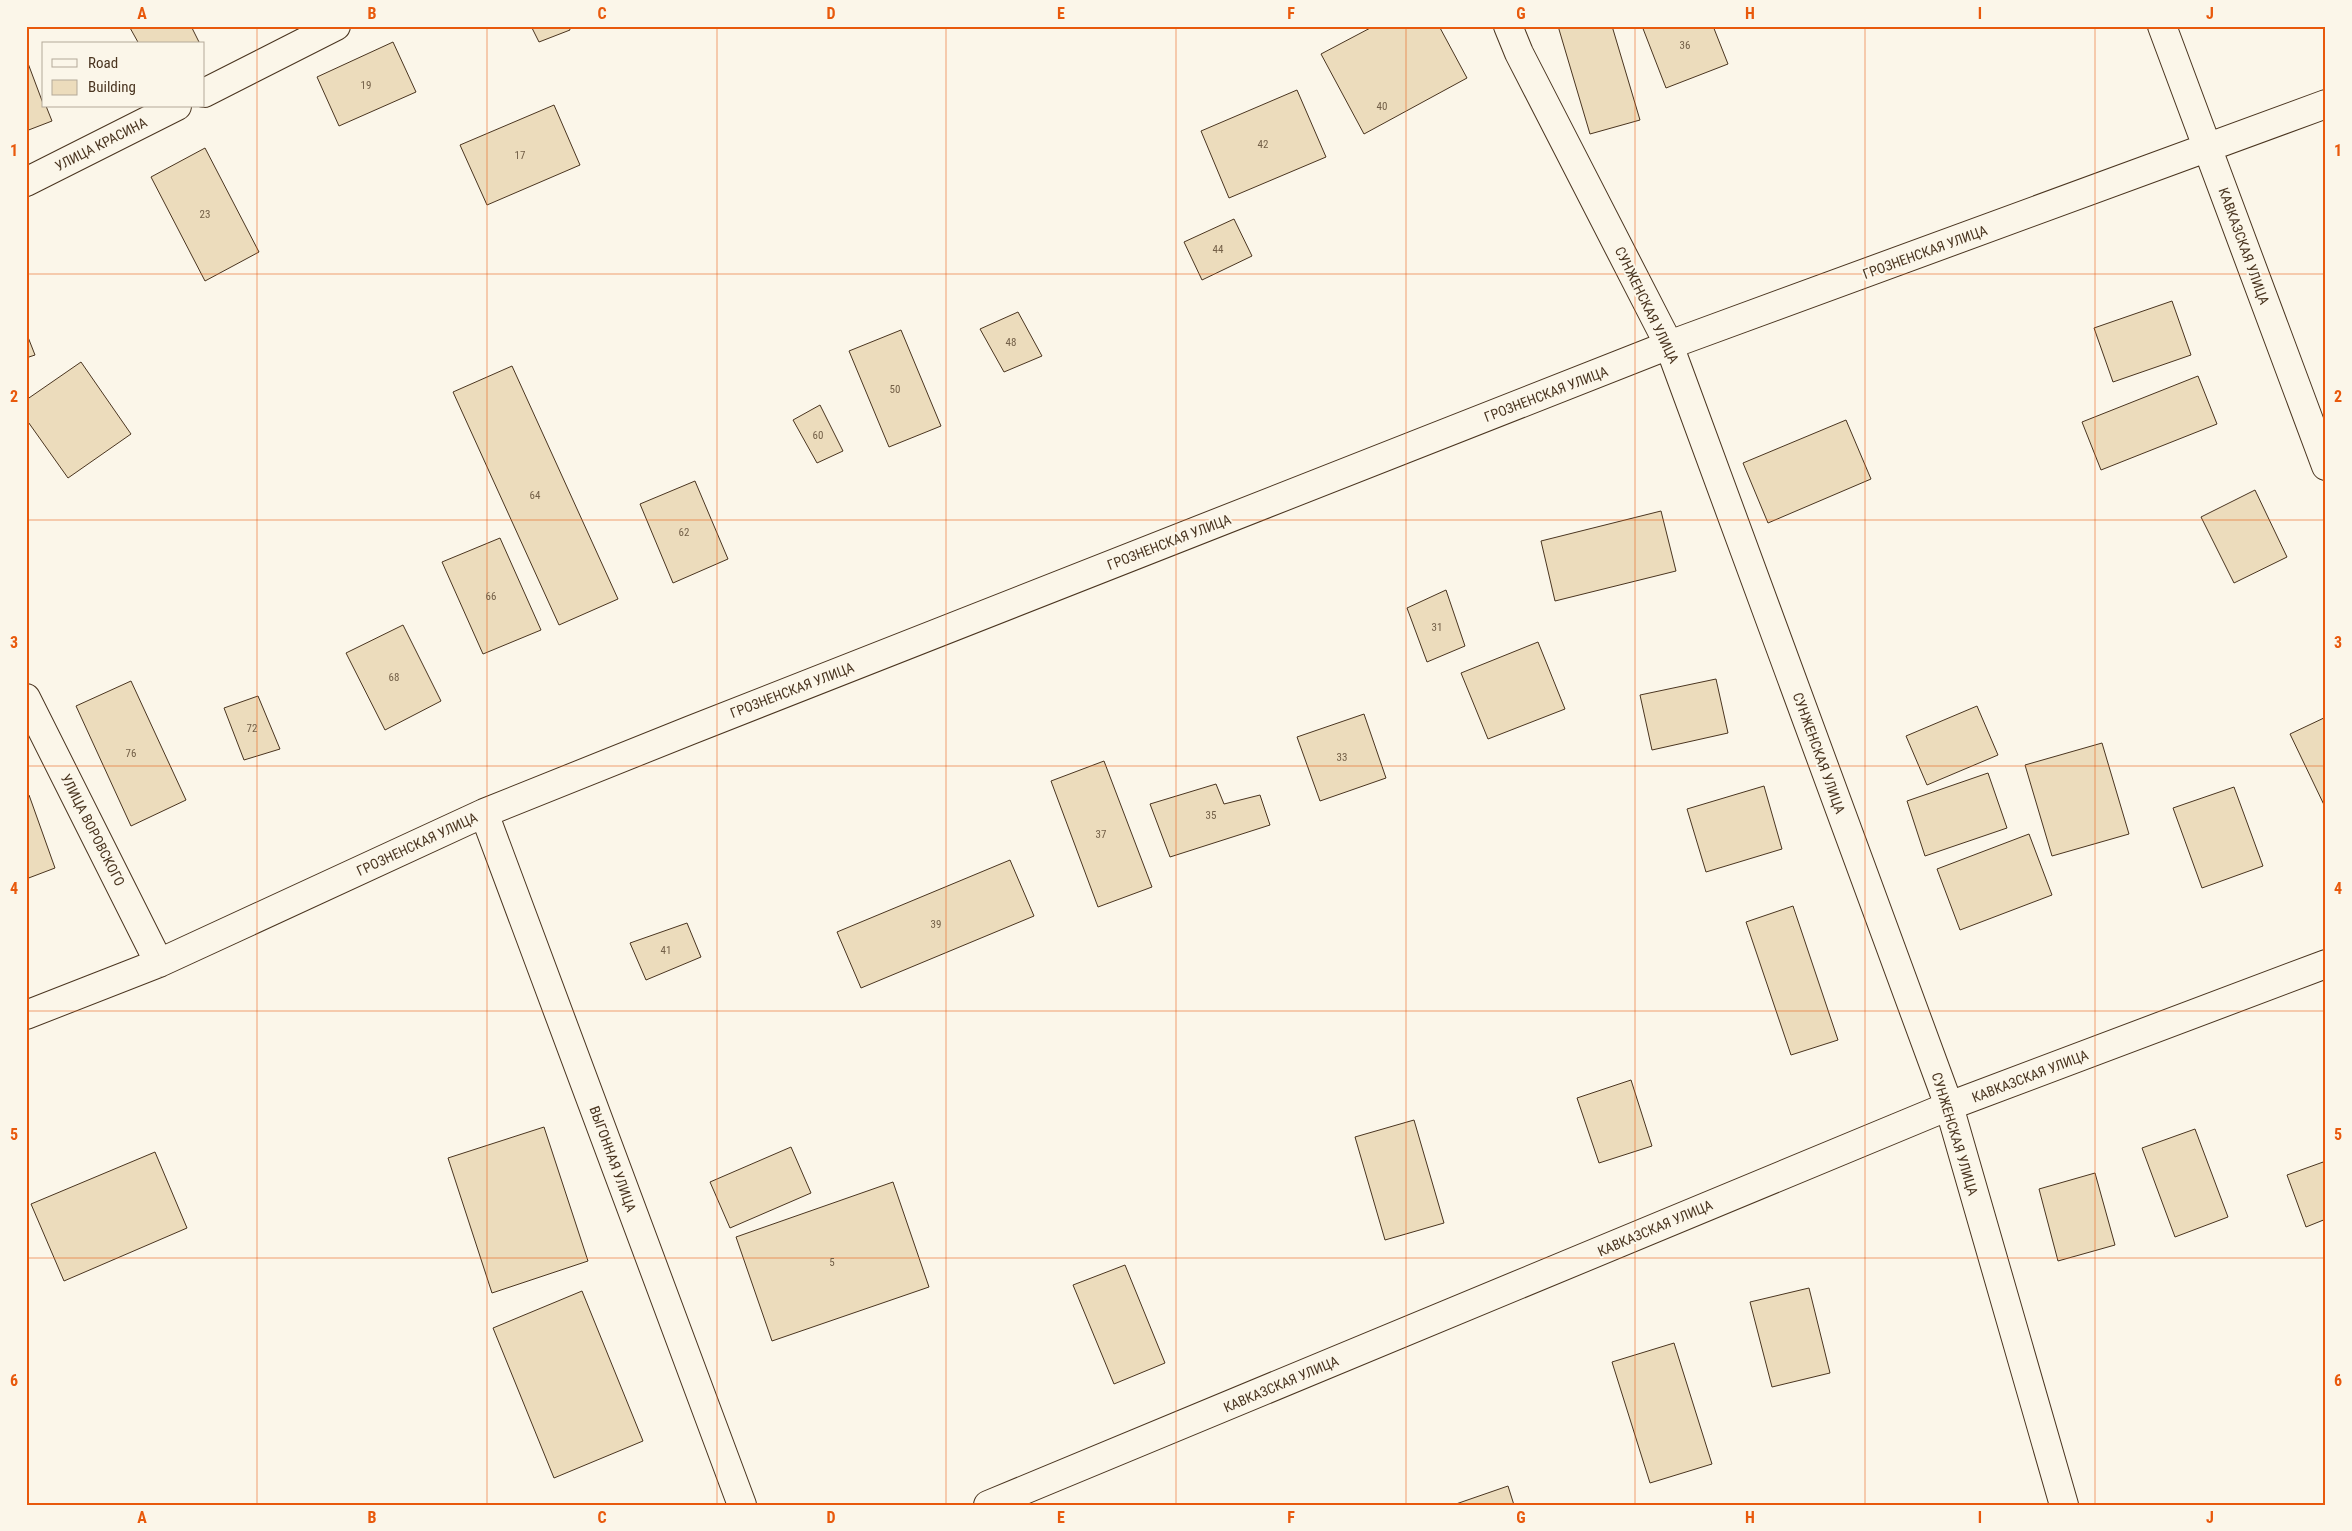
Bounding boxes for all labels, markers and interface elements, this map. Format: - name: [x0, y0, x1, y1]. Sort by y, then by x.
- text: A: [137, 4, 147, 23]
- text: B: [368, 4, 377, 23]
- text: C: [597, 4, 607, 23]
- text: D: [826, 4, 836, 23]
- text: E: [1057, 4, 1065, 23]
- text: F: [1287, 4, 1295, 23]
- text: G: [1516, 4, 1526, 23]
- text: H: [1745, 4, 1755, 23]
- text: I: [1978, 4, 1982, 23]
- text: J: [2206, 4, 2214, 23]
- house number: 36: [1680, 39, 1690, 52]
- legend: [42, 42, 205, 108]
- text: Road: [88, 54, 118, 72]
- text: Building: [88, 78, 136, 96]
- house number: 19: [361, 79, 371, 92]
- house number: 40: [1377, 100, 1387, 113]
- street label: УЛИЦА КРАСИНА: [52, 114, 150, 174]
- house number: 42: [1258, 138, 1268, 151]
- text: 1: [10, 141, 18, 160]
- text: 1: [2334, 141, 2342, 160]
- house number: 17: [515, 149, 525, 162]
- street label: КАВКАЗСКАЯ УЛИЦА: [2215, 185, 2273, 307]
- house number: 23: [200, 208, 210, 221]
- street label: ГРОЗНЕНСКАЯ УЛИЦА: [1861, 222, 1989, 282]
- house number: 44: [1213, 243, 1224, 256]
- street label: СУНЖЕНСКАЯ УЛИЦА: [1612, 244, 1682, 366]
- house number: 48: [1006, 336, 1016, 349]
- street label: ГРОЗНЕНСКАЯ УЛИЦА: [1482, 363, 1610, 425]
- house number: 50: [890, 383, 900, 396]
- text: 2: [10, 387, 18, 406]
- text: 2: [2334, 387, 2342, 406]
- house number: 60: [813, 429, 823, 442]
- house number: 64: [530, 489, 541, 502]
- street label: ГРОЗНЕНСКАЯ УЛИЦА: [1105, 511, 1233, 573]
- house number: 62: [679, 526, 689, 539]
- house number: 66: [486, 590, 496, 603]
- house number: 31: [1432, 621, 1442, 634]
- text: 3: [10, 633, 18, 652]
- text: 3: [2334, 633, 2342, 652]
- street label: ГРОЗНЕНСКАЯ УЛИЦА: [728, 659, 856, 721]
- house number: 68: [389, 671, 399, 684]
- street label: СУНЖЕНСКАЯ УЛИЦА: [1790, 690, 1848, 816]
- house number: 72: [247, 722, 257, 735]
- house number: 76: [126, 747, 136, 760]
- house number: 33: [1337, 751, 1347, 764]
- street label: УЛИЦА ВОРОВСКОГО: [58, 771, 128, 889]
- street label: ГРОЗНЕНСКАЯ УЛИЦА: [354, 809, 480, 879]
- house number: 35: [1206, 809, 1216, 822]
- house number: 37: [1096, 828, 1106, 841]
- text: 4: [10, 879, 18, 898]
- text: 4: [2334, 879, 2342, 898]
- house number: 39: [931, 918, 941, 931]
- house number: 41: [661, 944, 671, 957]
- street label: КАВКАЗСКАЯ УЛИЦА: [1970, 1046, 2090, 1106]
- street label: СУНЖЕНСКАЯ УЛИЦА: [1929, 1071, 1981, 1197]
- street label: ВЫГОННАЯ УЛИЦА: [586, 1104, 640, 1214]
- text: 5: [10, 1125, 18, 1144]
- text: 5: [2334, 1125, 2342, 1144]
- street label: КАВКАЗСКАЯ УЛИЦА: [1595, 1197, 1715, 1259]
- house number: 5: [829, 1256, 835, 1269]
- street label: КАВКАЗСКАЯ УЛИЦА: [1221, 1353, 1341, 1415]
- text: 6: [10, 1371, 18, 1390]
- text: 6: [2334, 1371, 2342, 1390]
- text: A: [137, 1508, 147, 1527]
- text: B: [368, 1508, 377, 1527]
- text: C: [597, 1508, 607, 1527]
- text: D: [826, 1508, 836, 1527]
- text: E: [1057, 1508, 1065, 1527]
- text: F: [1287, 1508, 1295, 1527]
- text: G: [1516, 1508, 1526, 1527]
- text: H: [1745, 1508, 1755, 1527]
- text: I: [1978, 1508, 1982, 1527]
- text: J: [2206, 1508, 2214, 1527]

